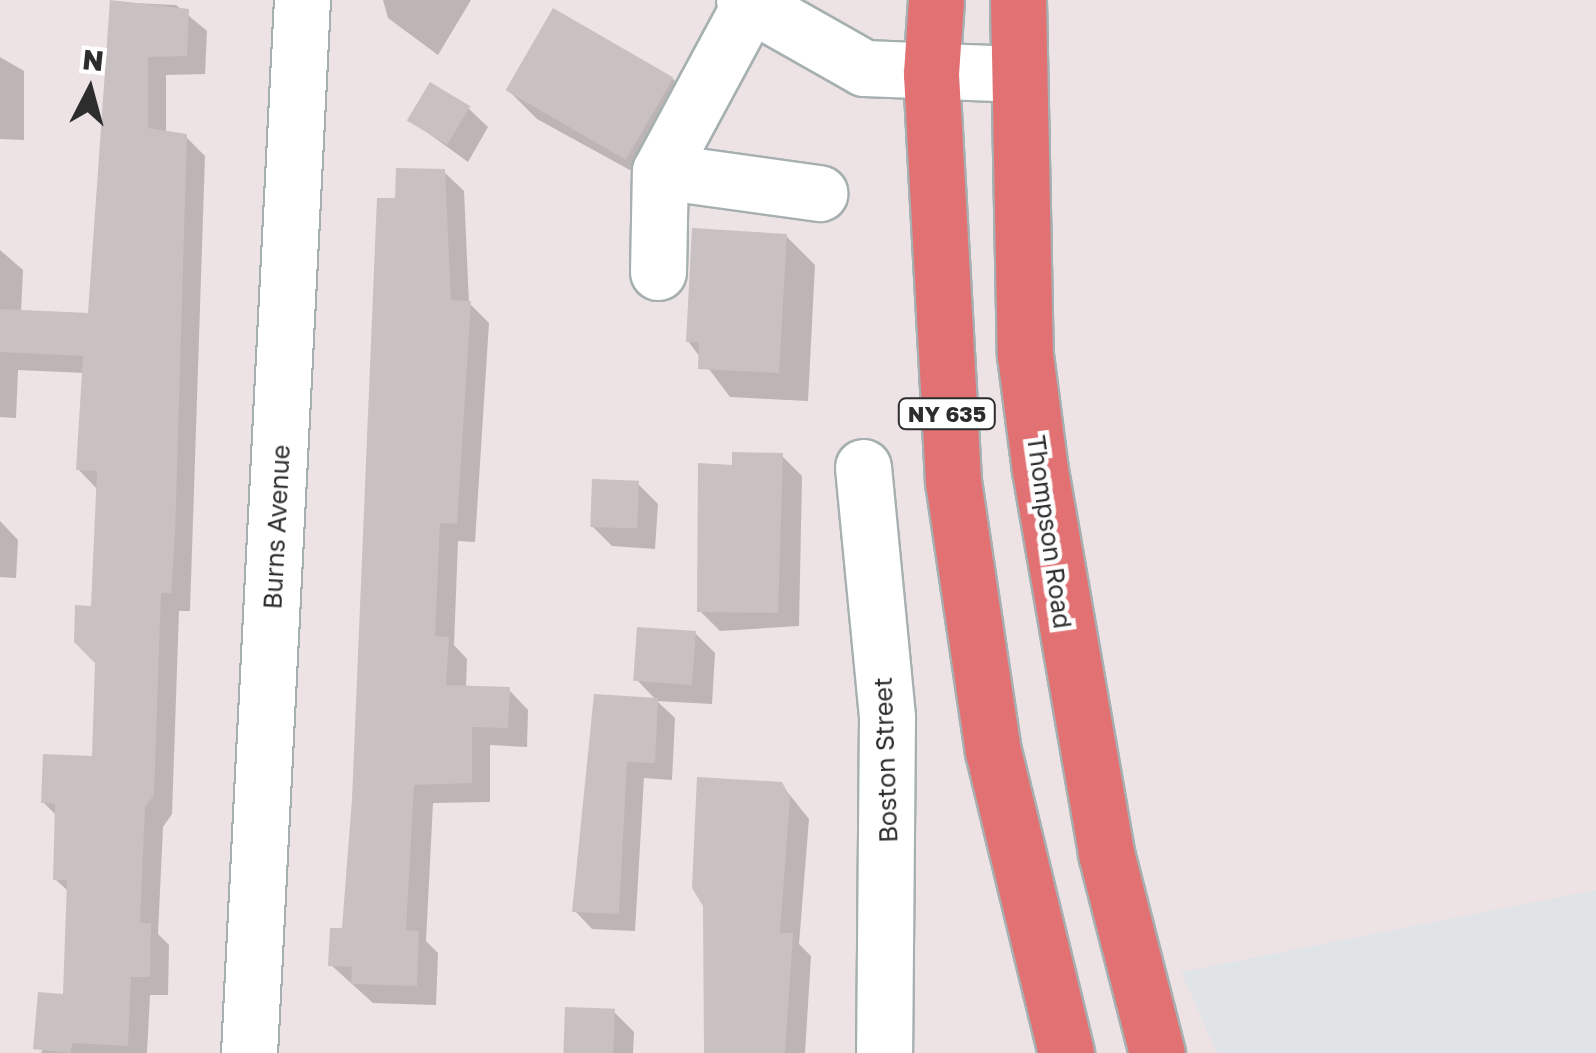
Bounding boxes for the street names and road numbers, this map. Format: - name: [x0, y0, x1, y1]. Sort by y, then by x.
- road number: NY 635: [897, 397, 997, 431]
- street label: Thompson Road: [1021, 434, 1077, 630]
- street label: Burns Avenue: [258, 444, 296, 610]
- street label: Boston Street: [868, 677, 904, 843]

